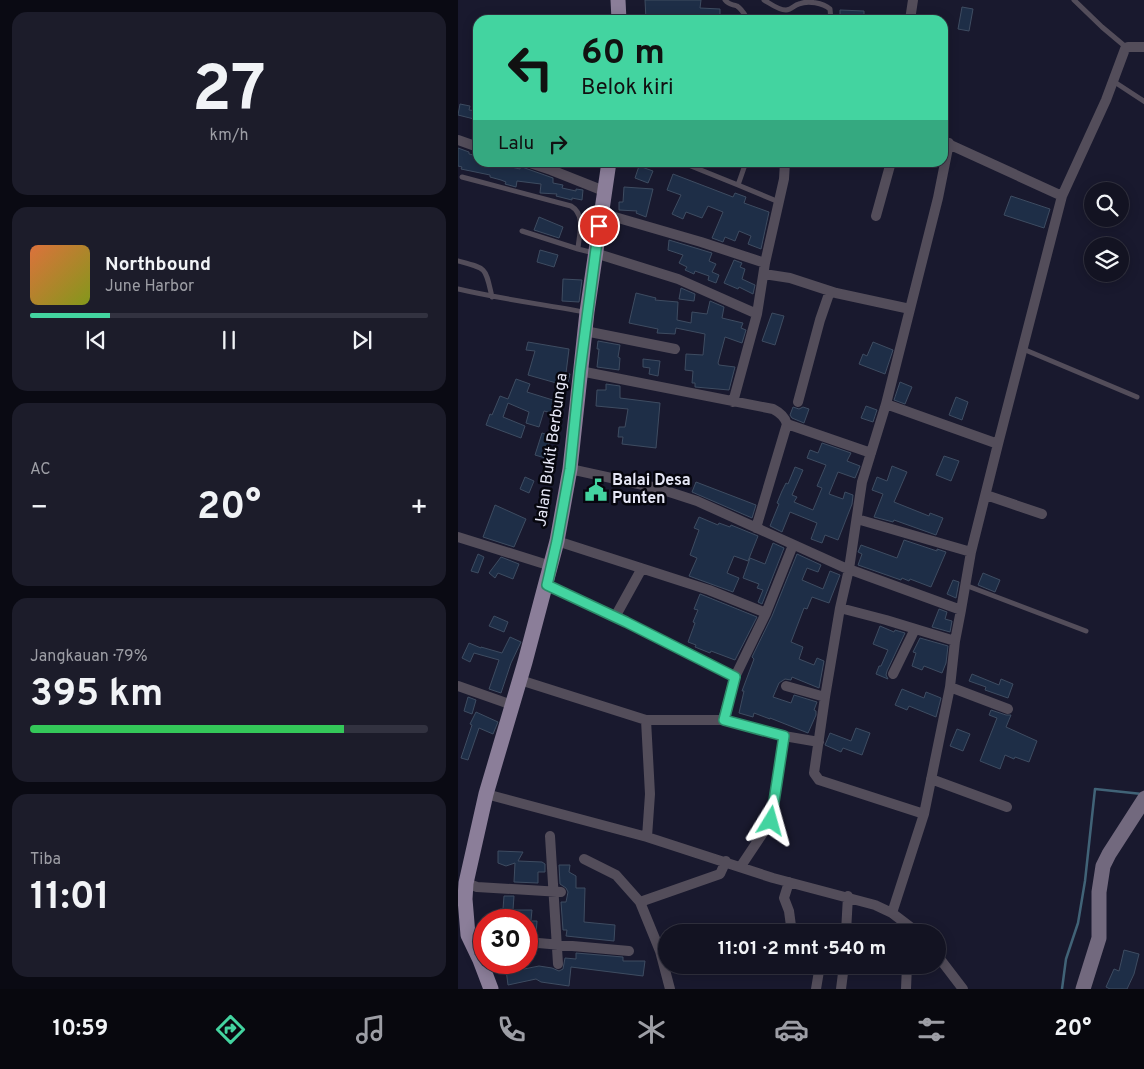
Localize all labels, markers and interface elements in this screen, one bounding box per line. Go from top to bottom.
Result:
text: 60 m [581,32,665,76]
icon: left [498,35,563,100]
text: 27 [192,52,266,134]
text: Belok kiri [581,75,674,102]
text: km/h [210,126,248,146]
icon: right [544,130,572,158]
text: Lalu [498,132,534,156]
map controls [1084,182,1129,282]
button: search [1084,182,1129,227]
pin [578,205,620,247]
icon: arrive [585,212,613,240]
button: layers [1084,237,1129,282]
text: Northbound [105,253,211,277]
text: June Harbor [105,277,194,297]
icon: previous [82,326,110,354]
icon: pause [215,326,243,354]
icon: next [348,326,376,354]
street label: Jalan Bukit Berbunga [531,372,573,528]
text: AC [30,460,51,480]
place label: Balai Desa Punten [612,471,691,509]
public building icon: Balai Desa Punten [583,477,609,503]
text: 20° [197,484,261,533]
text: − [30,491,48,527]
text: + [410,491,428,527]
text: Jangkauan · 79% [30,647,148,667]
text: 395 km [30,671,163,720]
position arrow [744,794,796,846]
text: Tiba [30,850,61,870]
text: 11:01 [30,874,110,923]
speed limit sign: 30 [473,909,538,974]
text: 11:01 · 2 mnt · 540 m [718,937,886,961]
icon: directions [213,1012,248,1047]
icon: music [353,1012,388,1047]
icon: phone [494,1012,529,1047]
icon: climate [634,1012,669,1047]
icon: car [774,1012,809,1047]
icon: filters [914,1012,949,1047]
text: 10:59 [53,1016,108,1043]
text: 20° [1054,1016,1091,1043]

